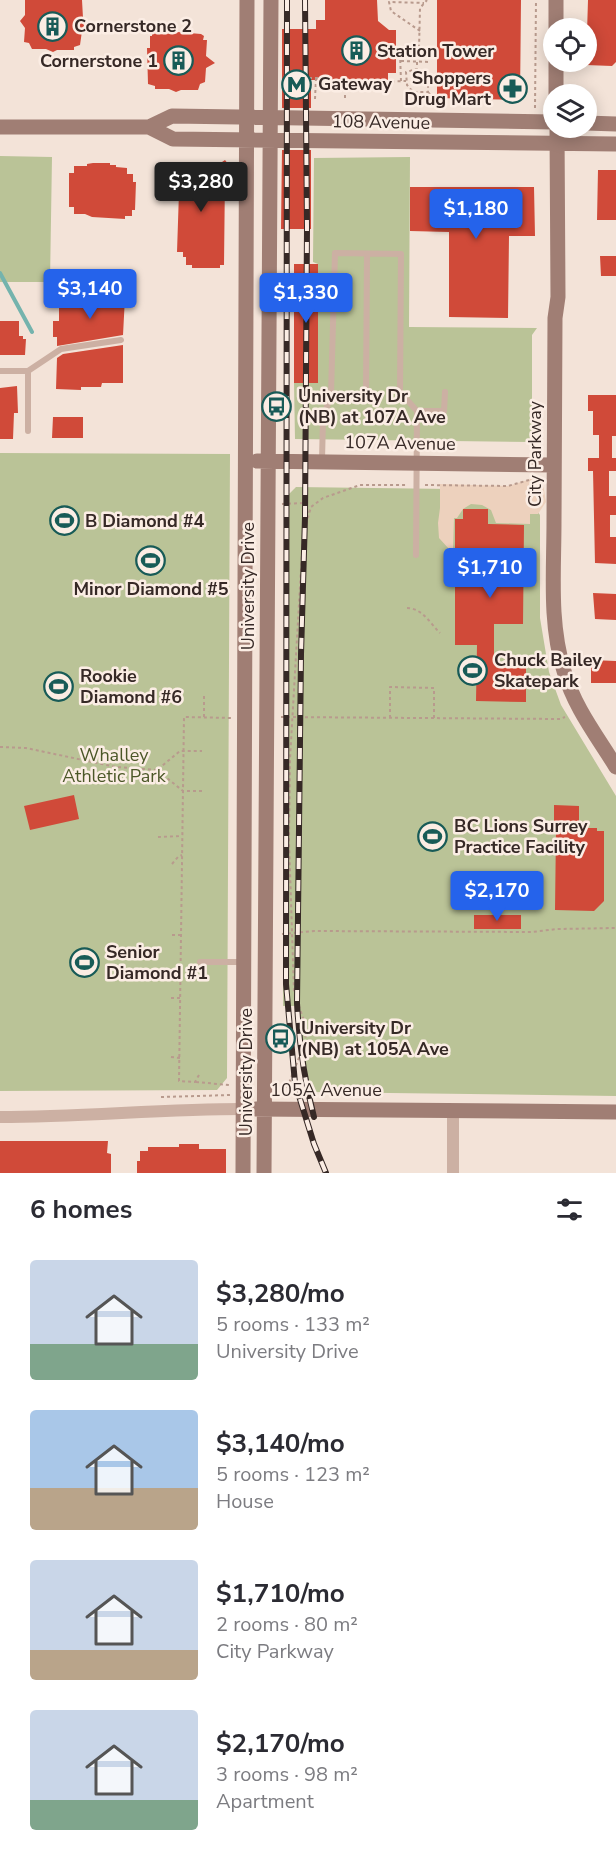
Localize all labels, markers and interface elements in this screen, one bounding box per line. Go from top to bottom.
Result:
building icon: Cornerstone 2 [37,10,69,42]
place label: Cornerstone 2 [74,14,192,38]
map controls [543,18,597,138]
button: locate [543,18,597,72]
building icon: Station Tower [340,35,372,67]
place label: Station Tower [377,39,494,63]
building icon: Cornerstone 1 [163,45,195,77]
place label: Cornerstone 1 [40,49,158,73]
place label: Shoppers Drug Mart [404,66,491,111]
metro station icon: Gateway [281,68,313,100]
place label: Gateway [318,72,392,96]
pharmacy icon: Shoppers Drug Mart [496,72,528,104]
button: layers [543,84,597,138]
street label: 108 Avenue [332,109,430,135]
pin: $3,280 [152,162,250,213]
text: $3,280 [169,168,233,195]
pin: $1,180 [427,189,525,240]
text: $1,180 [444,195,508,222]
pin: $3,140 [41,269,139,320]
pin: $1,330 [257,273,355,324]
text: $3,140 [58,275,122,302]
text: $1,330 [274,279,338,306]
place label: University Dr (NB) at 107A Ave [298,384,446,429]
bus stop icon: University Dr (NB) at 107A Ave [261,390,293,422]
street label: City Parkway [523,400,547,507]
street label: 107A Avenue [344,430,456,456]
sports icon: B Diamond #4 [48,505,80,537]
place label: B Diamond #4 [85,509,205,533]
street label: University Drive [236,522,260,650]
sports icon: Minor Diamond #5 [135,544,167,576]
pin: $1,710 [441,548,539,599]
text: $1,710 [458,554,522,581]
place label: Minor Diamond #5 [73,577,229,601]
place label: Chuck Bailey Skatepark [494,648,602,693]
sports icon: Chuck Bailey Skatepark [457,654,489,686]
place label: Rookie Diamond #6 [80,664,182,709]
sports icon: Rookie Diamond #6 [43,670,75,702]
park label: Whalley Athletic Park [62,743,167,788]
place label: BC Lions Surrey Practice Facility [454,814,588,859]
sports icon: BC Lions Surrey Practice Facility [417,820,449,852]
pin: $2,170 [448,871,546,922]
text: $2,170 [465,877,529,904]
place label: Senior Diamond #1 [106,940,208,985]
sports icon: Senior Diamond #1 [69,946,101,978]
street label: University Drive [234,1008,258,1136]
place label: University Dr (NB) at 105A Ave [301,1016,449,1061]
bus stop icon: University Dr (NB) at 105A Ave [264,1022,296,1054]
street label: 105A Avenue [270,1078,382,1102]
text: 6 homes [30,1192,132,1227]
icon: filters [553,1193,586,1226]
text: $3,280/mo [216,1276,345,1311]
icon: home [78,1284,150,1356]
text: 5 rooms · 133 m² [216,1311,370,1338]
text: University Drive [216,1338,359,1365]
text: $3,140/mo [216,1426,345,1461]
icon: home [78,1434,150,1506]
text: 5 rooms · 123 m² [216,1461,370,1488]
text: House [216,1488,274,1515]
text: $1,710/mo [216,1576,345,1611]
icon: home [78,1584,150,1656]
text: 2 rooms · 80 m² [216,1611,358,1638]
text: City Parkway [216,1638,334,1665]
text: $2,170/mo [216,1726,345,1761]
icon: home [78,1734,150,1806]
text: 3 rooms · 98 m² [216,1761,358,1788]
text: Apartment [216,1788,314,1815]

